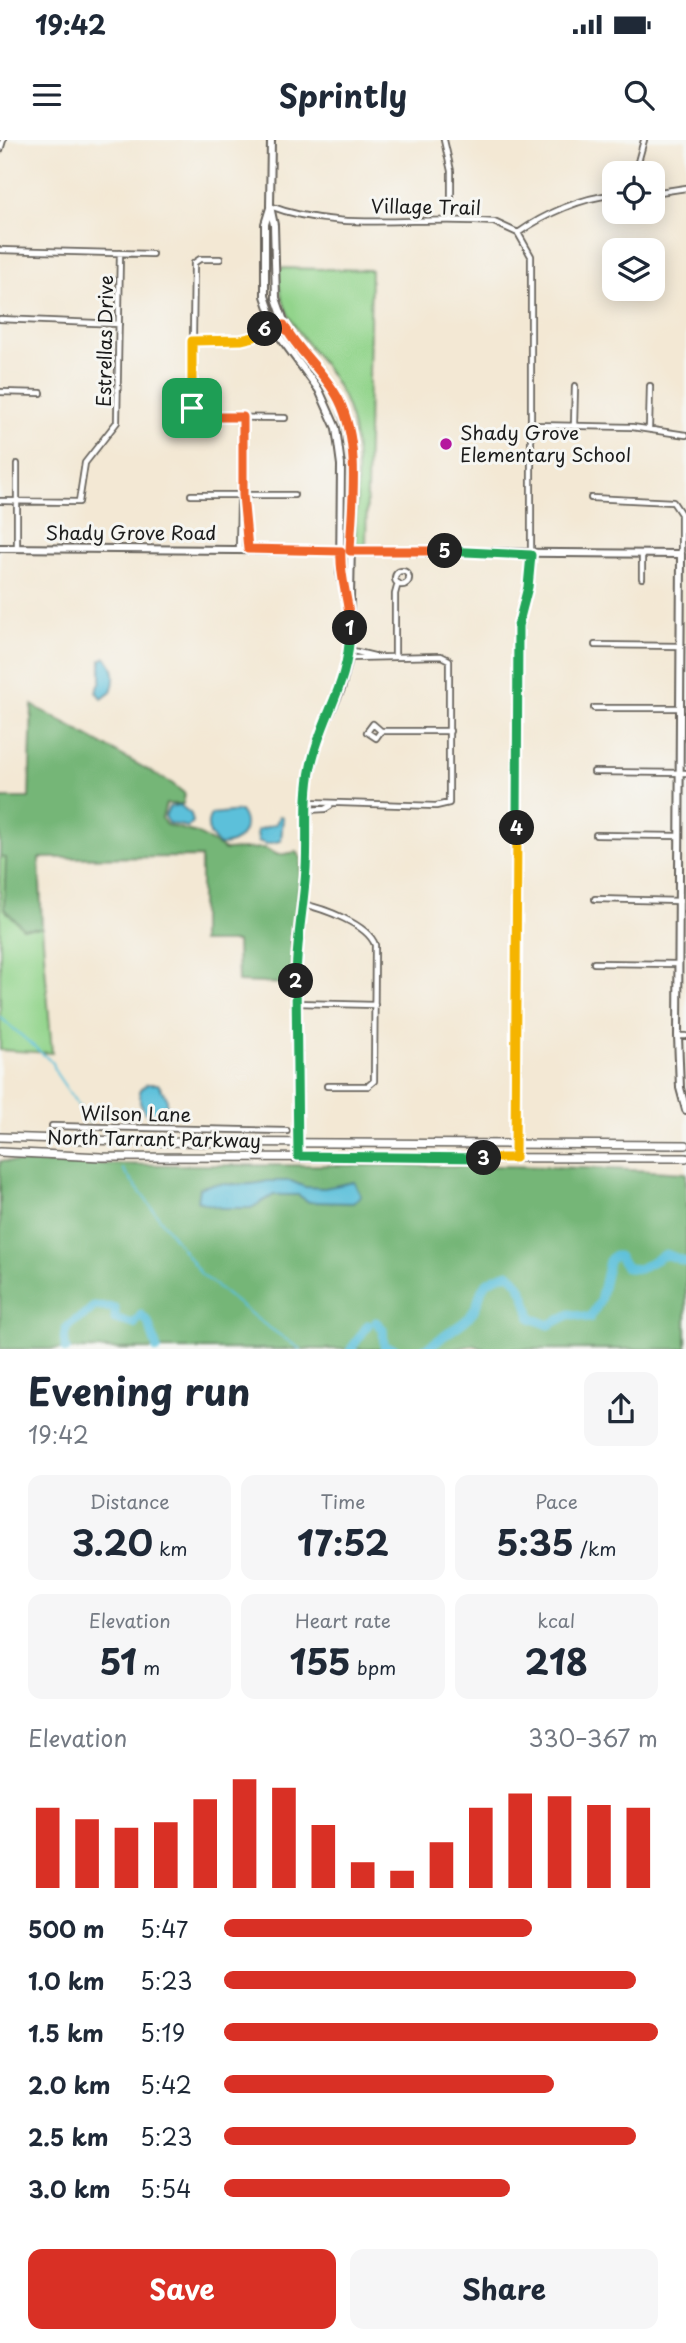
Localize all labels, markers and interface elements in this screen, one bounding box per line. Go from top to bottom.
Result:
text: 19:42 [35,5,106,44]
text: Sprintly [279,71,407,119]
icon: menu [28,76,66,114]
icon: search [620,76,658,114]
map controls [602,161,665,301]
button: locate [602,161,665,224]
street label: Village Trail [371,191,481,221]
button: layers [602,238,665,301]
street label: Estrellas Drive [89,275,119,407]
pin: 6 [247,312,282,346]
text: 6 [258,314,271,342]
pin [162,378,222,438]
icon: arrive [173,389,211,427]
place label: Shady Grove Elementary School [460,418,631,468]
marker: Shady Grove Elementary School [438,436,454,452]
street label: Shady Grove Road [46,518,216,546]
pin: 5 [428,534,462,568]
text: 5 [438,536,451,564]
pin: 1 [332,610,368,645]
text: 1 [345,613,354,641]
pin: 4 [500,810,534,846]
text: 4 [510,813,523,841]
pin: 2 [278,964,314,998]
text: 2 [289,966,302,994]
street label: Wilson Lane [81,1098,192,1128]
street label: North Tarrant Parkway [47,1122,261,1154]
pin: 3 [466,1140,502,1176]
text: 3 [477,1143,490,1171]
text: Evening run [28,1362,250,1419]
button: share [584,1372,658,1446]
text: 19:42 [28,1417,89,1452]
text: Distance [90,1487,170,1515]
text: Time [321,1487,365,1515]
text: Pace [535,1487,578,1515]
text: 3.20 [72,1515,153,1568]
text: 17:52 [297,1515,389,1568]
text: 5:35 [496,1515,574,1568]
text: km [153,1534,188,1562]
text: /km [574,1534,616,1562]
text: Elevation [89,1606,171,1634]
text: Heart rate [295,1606,391,1634]
text: kcal [537,1606,575,1634]
text: 51 [99,1634,137,1687]
text: 155 [290,1634,351,1687]
text: 218 [525,1634,588,1687]
text: m [137,1653,160,1681]
text: bpm [351,1653,396,1681]
text: Elevation [28,1720,127,1755]
text: 330–367 m [528,1720,658,1755]
text: 500 m [28,1911,105,1946]
text: 5:47 [140,1911,188,1946]
text: 1.0 km [28,1963,105,1998]
text: 5:23 [140,1963,193,1998]
text: 1.5 km [28,2015,104,2050]
text: 5:19 [140,2015,185,2050]
text: 2.0 km [28,2067,110,2102]
text: 5:42 [140,2067,192,2102]
text: 2.5 km [28,2119,108,2154]
text: 5:23 [140,2119,193,2154]
text: 3.0 km [28,2171,110,2206]
text: 5:54 [140,2171,191,2206]
button: Save [28,2249,336,2329]
button: Share [350,2249,658,2329]

